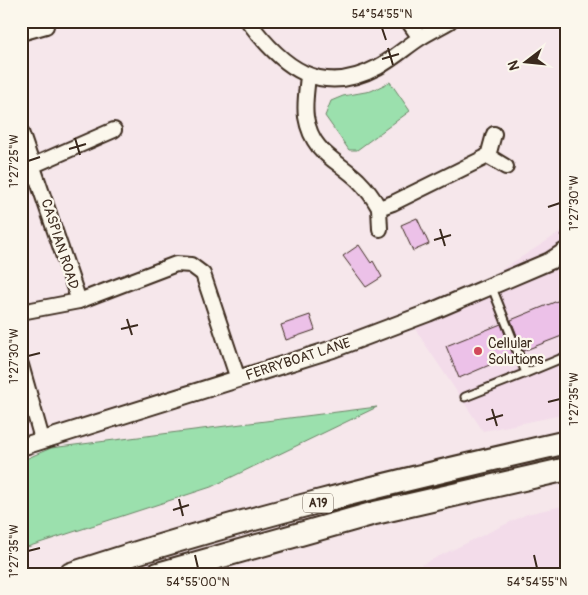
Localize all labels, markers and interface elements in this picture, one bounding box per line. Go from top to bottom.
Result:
text: 54°54'55"N [352,7,412,22]
north arrow [500,38,550,88]
text: N [505,59,523,72]
text: 1°27'25"W [7,134,22,188]
text: 1°27'30"W [567,175,582,231]
street label: CASPIAN ROAD [37,197,83,292]
text: 1°27'30"W [7,328,22,384]
street label: FERRYBOAT LANE [243,334,353,384]
place label: Cellular Solutions [488,335,544,368]
marker: Cellular Solutions [472,345,484,357]
text: 1°27'35"W [567,372,582,426]
road number: A19 [303,493,333,512]
text: 1°27'35"W [7,524,22,578]
text: 54°55'00"N [166,575,230,590]
text: 54°54'55"N [507,575,567,590]

